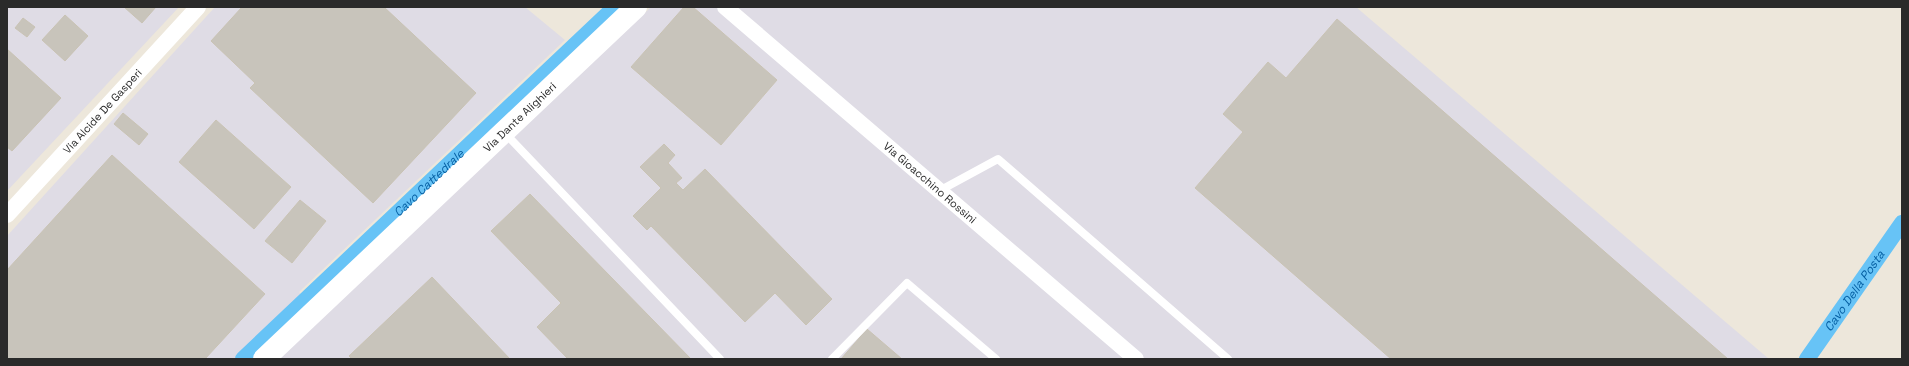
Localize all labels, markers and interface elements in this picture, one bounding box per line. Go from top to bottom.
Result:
street label: Via Alcide De Gasperi [60,66,145,157]
street label: Via Dante Alighieri [480,79,559,155]
street label: Via Gioacchino Rossini [881,139,980,227]
water label: Cavo Cattedrale [390,145,468,220]
water label: Cavo Della Posta [1821,247,1888,335]

